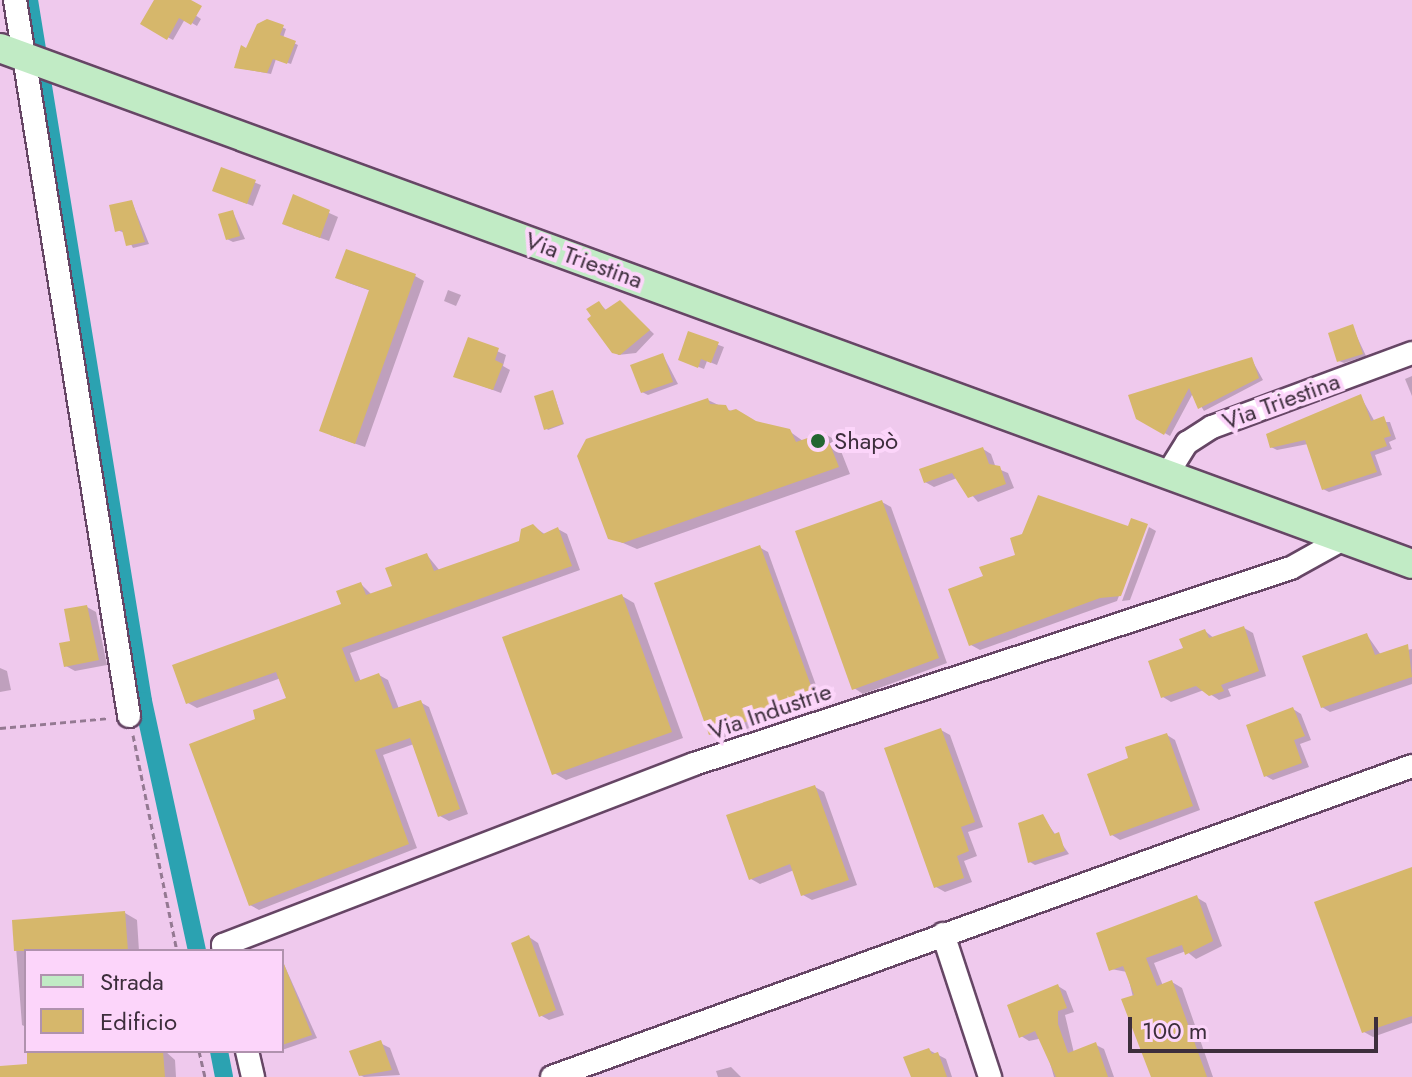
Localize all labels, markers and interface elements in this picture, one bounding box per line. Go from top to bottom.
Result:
street label: Via Triestina [521,225,647,295]
street label: Via Triestina [1218,366,1344,436]
place label: Shapò [834,427,898,455]
marker: Shapò [809,432,827,450]
street label: Via Industrie [705,677,835,745]
legend [24,949,284,1053]
text: Strada [100,964,164,999]
scale bar [1132,1001,1382,1051]
text: Edificio [100,1004,177,1039]
text: 100 m [1142,1013,1208,1048]

